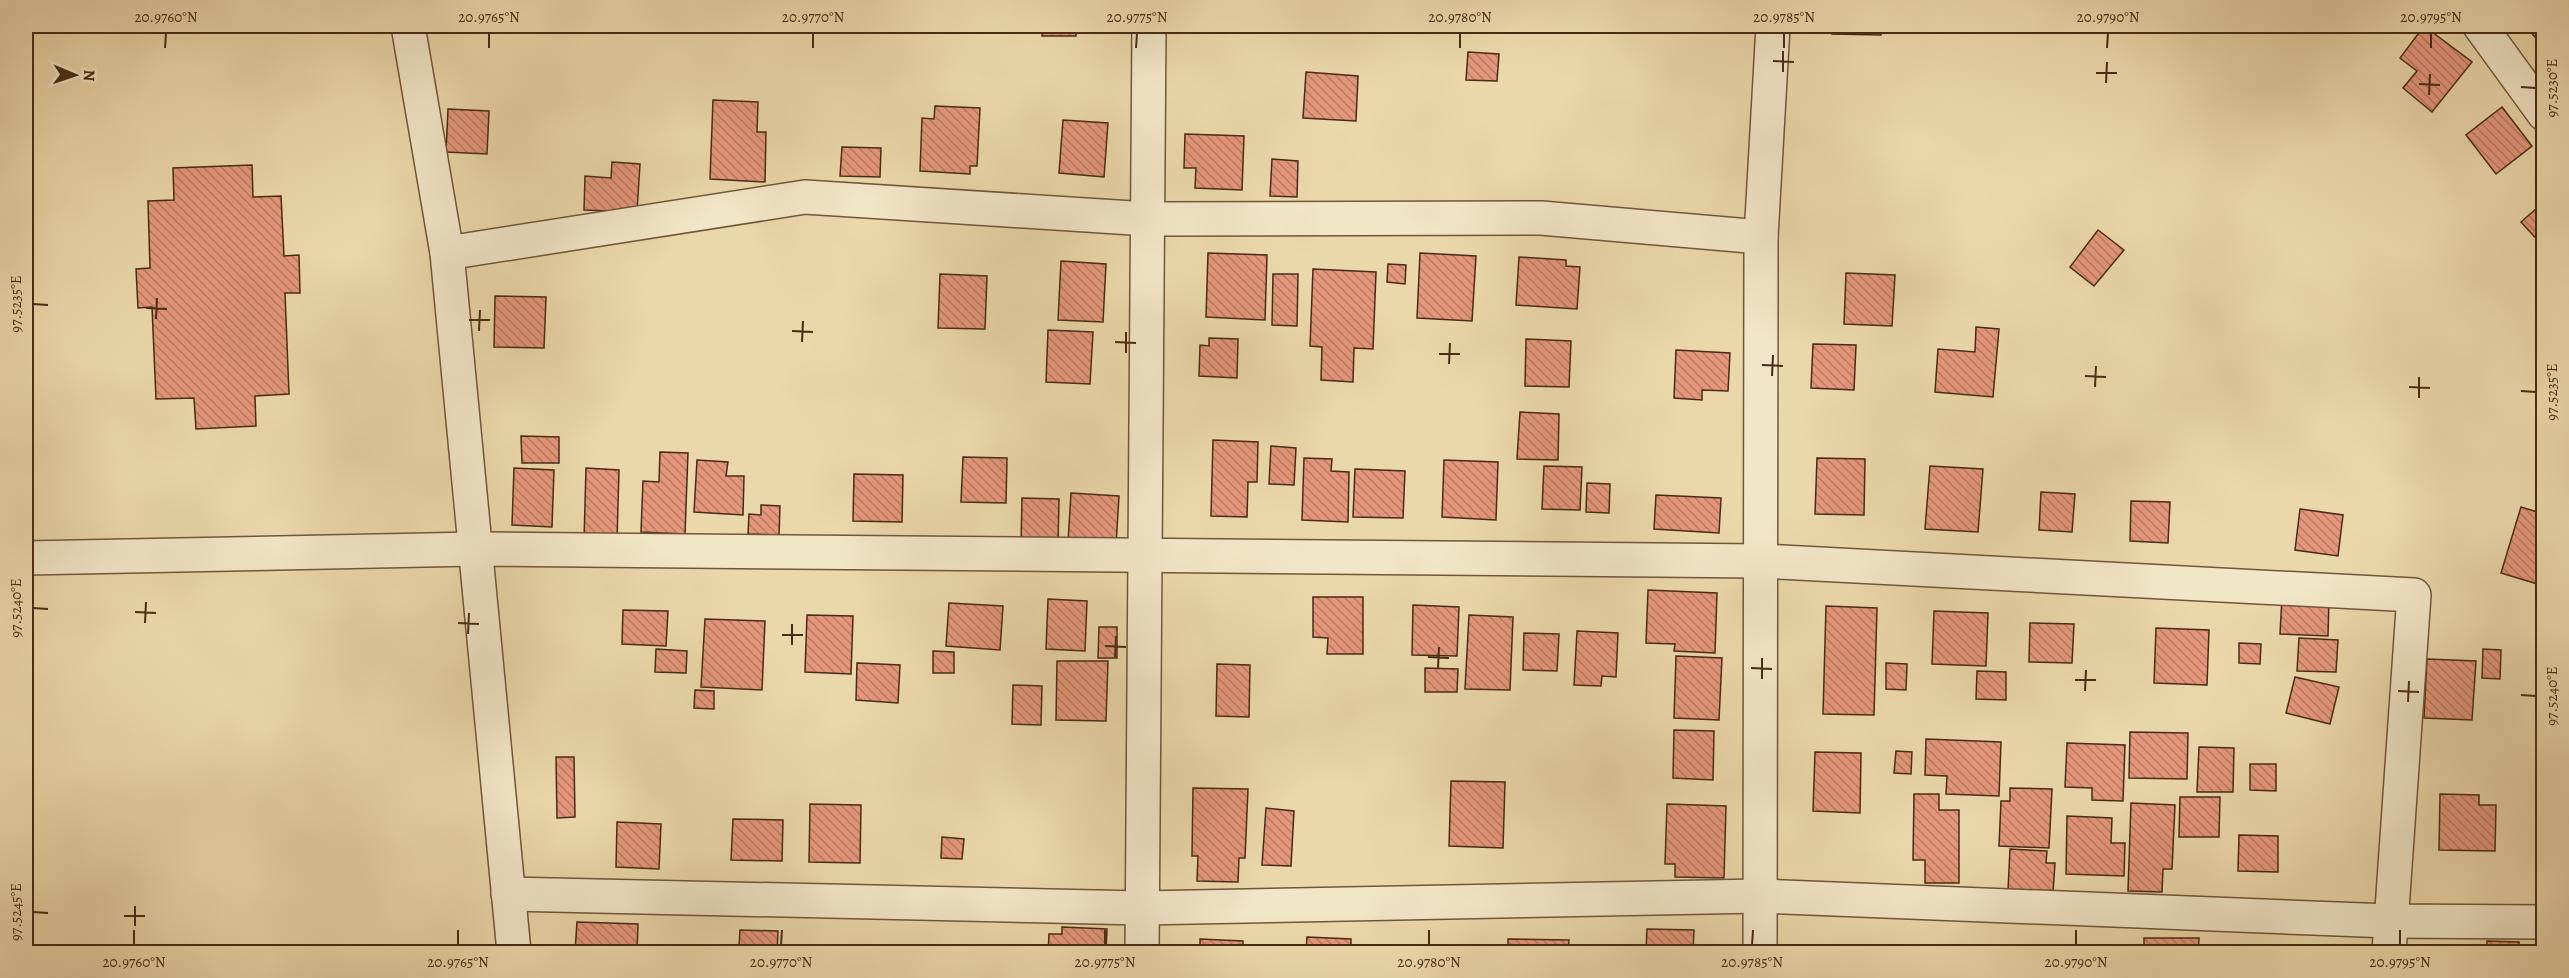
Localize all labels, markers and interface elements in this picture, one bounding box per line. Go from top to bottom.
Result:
text: 20.9760°N [134,7,198,27]
text: 20.9765°N [458,7,520,27]
text: 20.9770°N [782,7,844,27]
text: 20.9775°N [1107,7,1168,27]
text: 20.9780°N [1428,7,1492,27]
text: 20.9785°N [1753,7,1815,27]
text: 20.9790°N [2077,7,2140,27]
text: 20.9795°N [2400,7,2462,27]
north arrow [45,45,105,105]
text: 97.5230°E [2542,59,2562,117]
text: N [78,69,100,82]
text: 97.5235°E [6,275,26,333]
text: 97.5235°E [2542,363,2562,421]
text: 97.5240°E [6,578,26,638]
text: 97.5240°E [2542,666,2562,726]
text: 97.5245°E [6,883,26,941]
text: 20.9760°N [102,952,166,972]
text: 20.9765°N [427,952,489,972]
text: 20.9770°N [750,952,812,972]
text: 20.9775°N [1075,952,1136,972]
text: 20.9780°N [1397,952,1461,972]
text: 20.9785°N [1721,952,1783,972]
text: 20.9790°N [2045,952,2108,972]
text: 20.9795°N [2369,952,2431,972]

